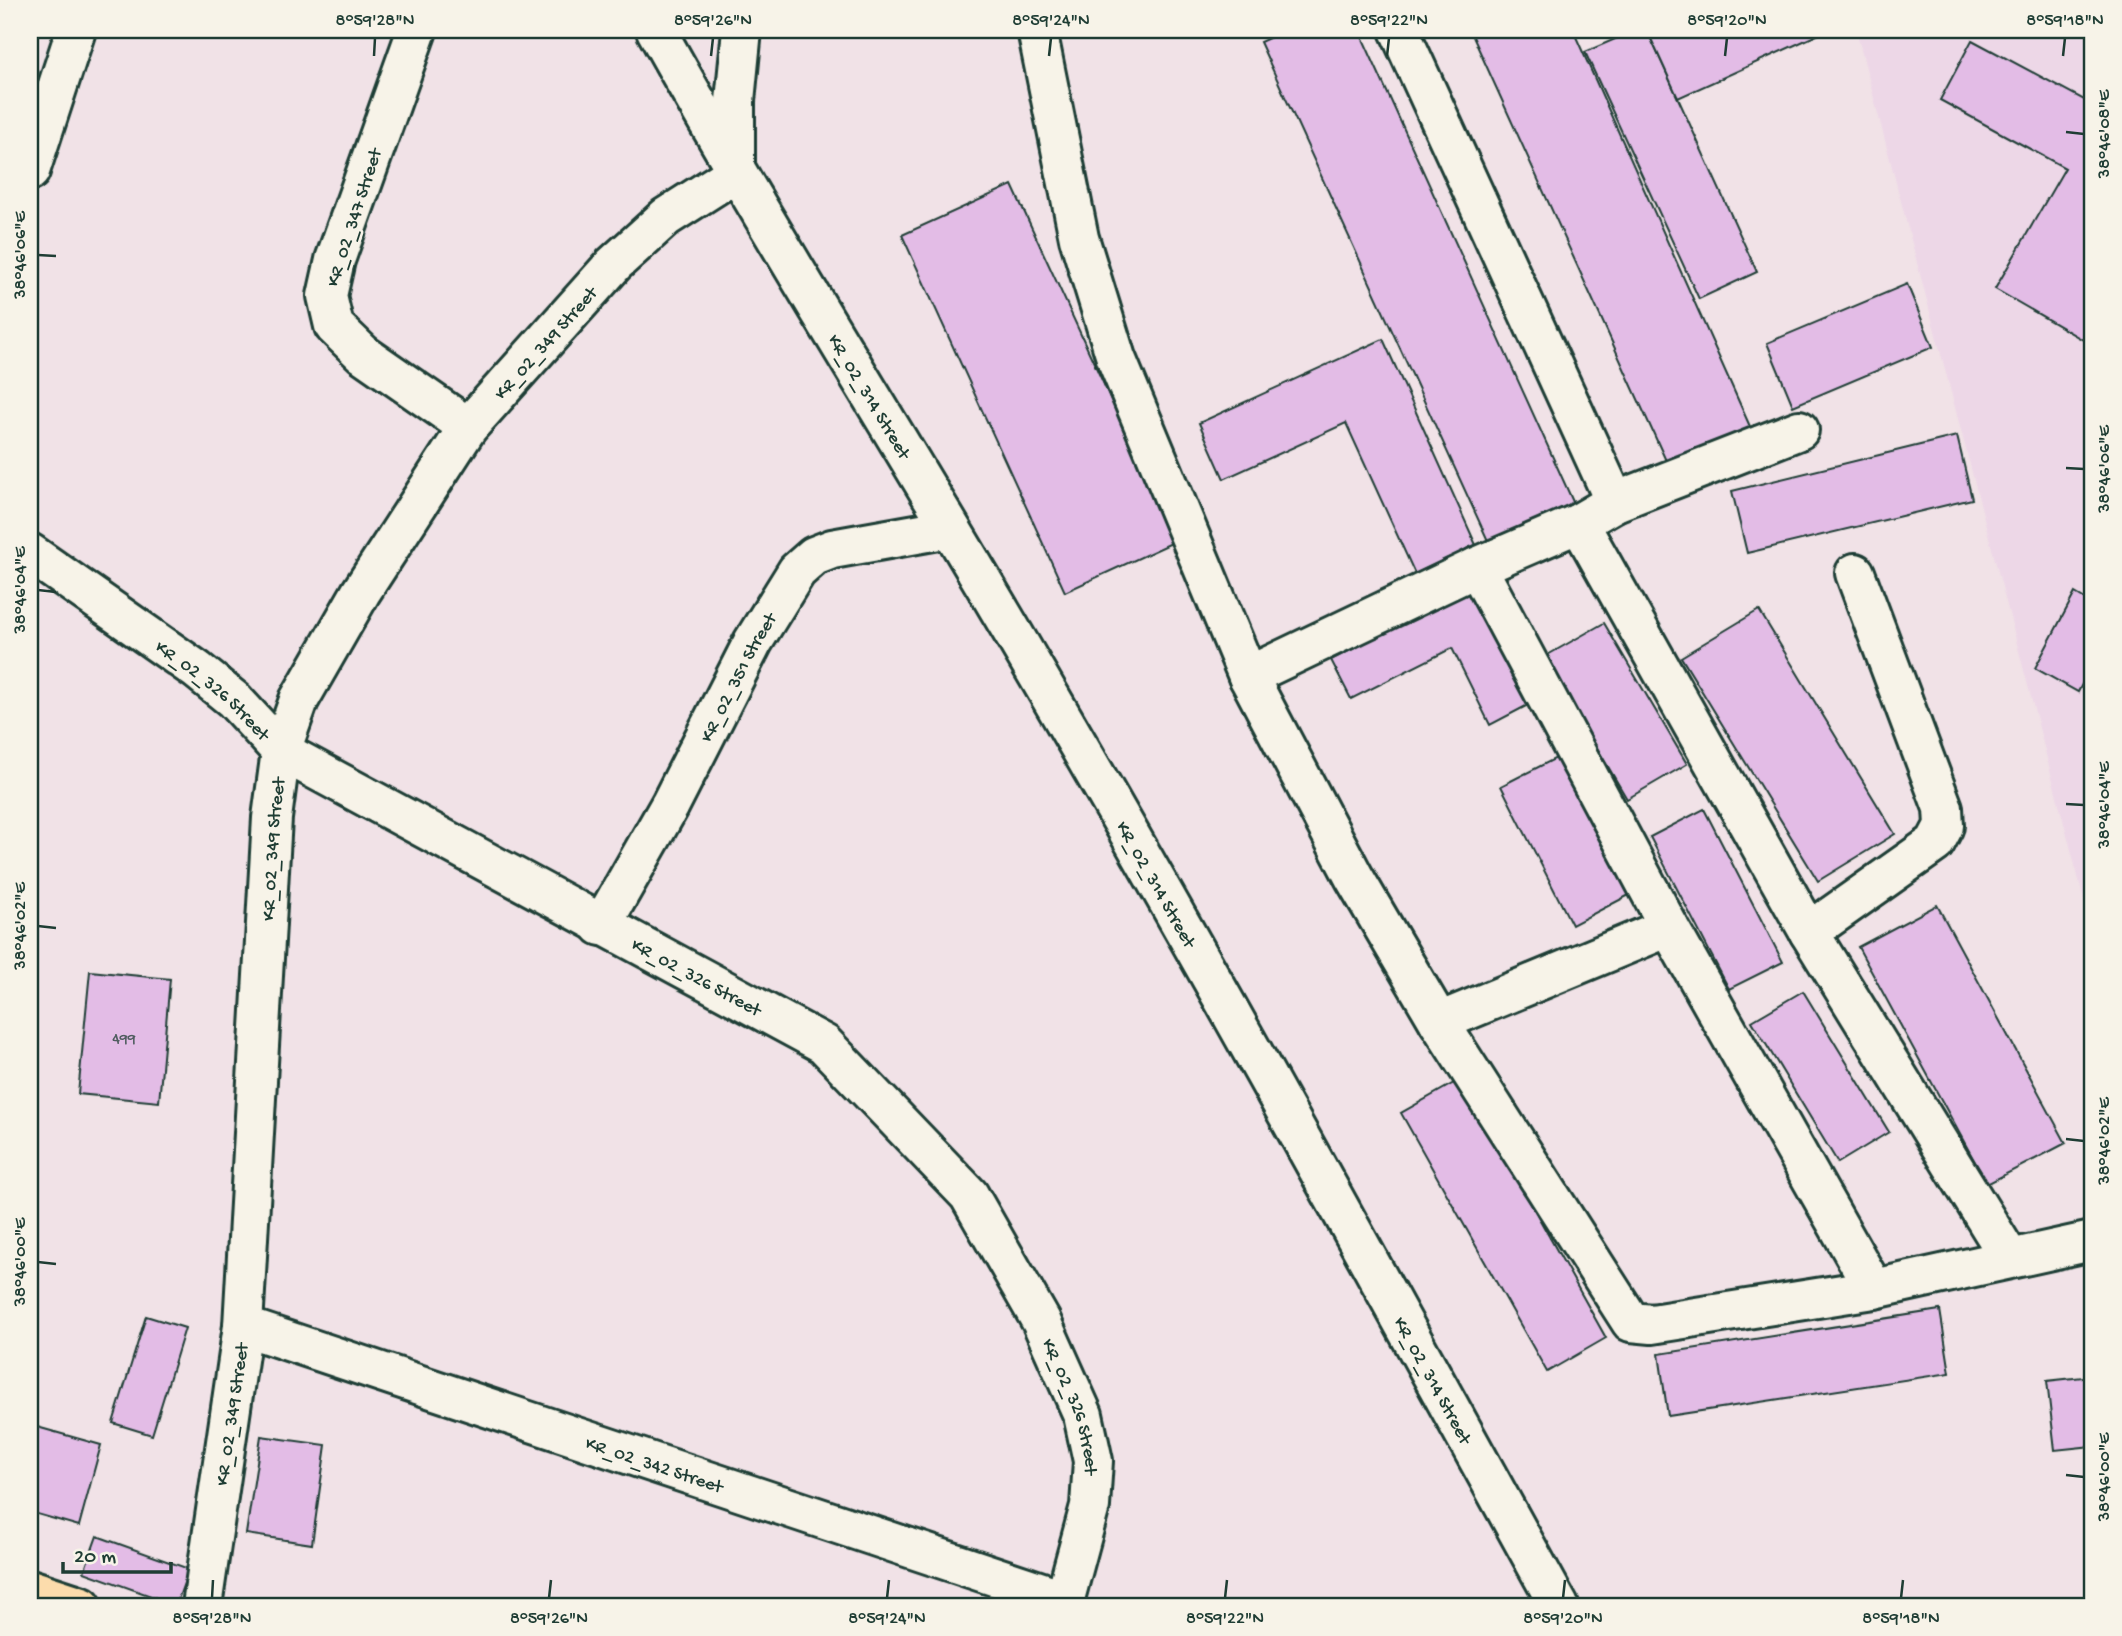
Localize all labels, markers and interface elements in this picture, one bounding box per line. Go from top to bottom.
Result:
text: 8°59'28"N [336,11,414,32]
text: 8°59'26"N [674,11,752,32]
text: 8°59'24"N [1012,11,1090,32]
text: 8°59'22"N [1350,11,1428,32]
text: 8°59'20"N [1687,11,1767,32]
text: 8°59'18"N [2026,11,2104,32]
text: 38°46'08"E [2095,89,2116,179]
street label: KR_02_347 Street [322,144,389,290]
text: 38°46'06"E [11,210,32,300]
street label: KR_02_349 Street [490,281,605,405]
street label: KR_02_314 Street [821,331,916,466]
text: 38°46'06"E [2095,424,2116,514]
text: 38°46'04"E [11,546,32,634]
street label: KR_02_351 Street [696,608,784,747]
street label: KR_02_326 Street [150,636,275,748]
text: 38°46'04"E [2095,761,2116,849]
street label: KR_02_349 Street [258,774,293,921]
street label: KR_02_314 Street [1109,818,1201,954]
text: 38°46'02"E [11,882,32,971]
street label: KR_02_326 Street [627,934,767,1024]
house number: 499 [112,1031,136,1050]
text: 38°46'02"E [2095,1097,2116,1186]
text: 38°46'00"E [11,1217,32,1307]
street label: KR_02_314 Street [1387,1313,1477,1451]
street label: KR_02_326 Street [1035,1336,1101,1477]
street label: KR_02_349 Street [212,1340,256,1487]
text: 38°46'00"E [2095,1432,2116,1522]
street label: KR_02_342 Street [582,1433,728,1501]
scale bar [63,1531,172,1575]
text: 20 m [74,1546,116,1571]
text: 8°59'28"N [173,1609,251,1630]
text: 8°59'26"N [510,1609,588,1630]
text: 8°59'24"N [848,1609,926,1630]
text: 8°59'22"N [1186,1609,1264,1630]
text: 8°59'20"N [1523,1609,1603,1630]
text: 8°59'18"N [1862,1609,1940,1630]

